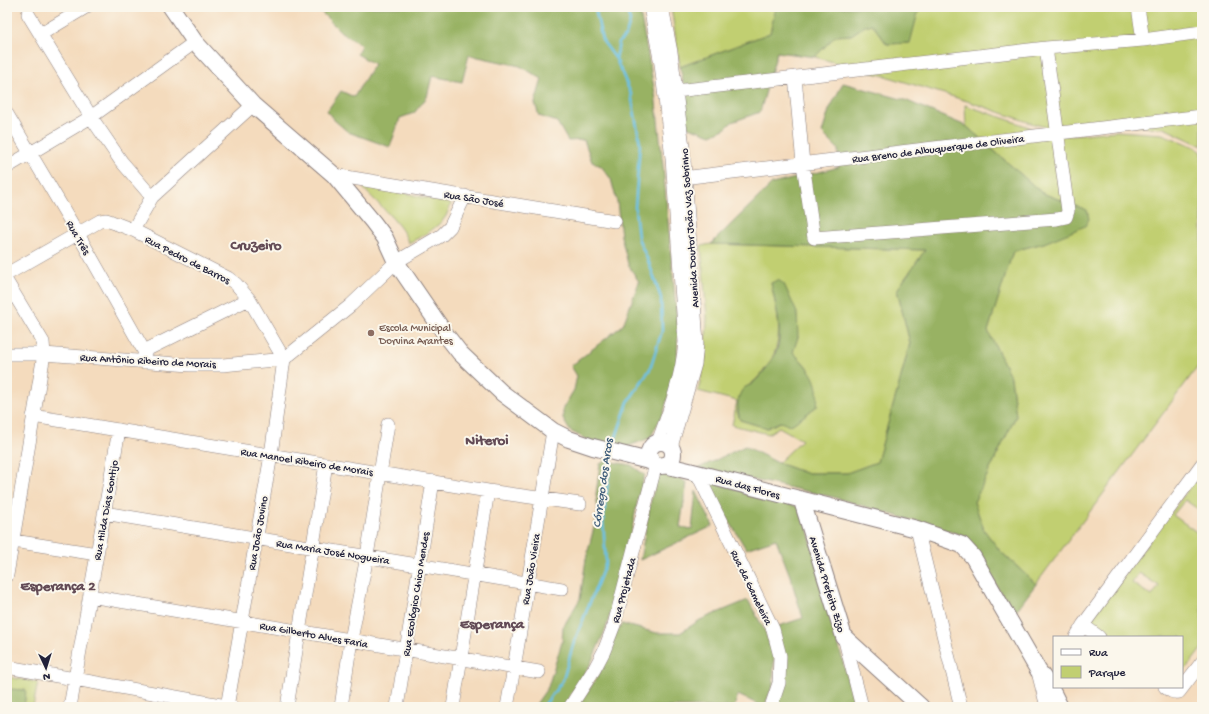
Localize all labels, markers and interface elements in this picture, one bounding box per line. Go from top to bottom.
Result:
street label: Rua Breno de Albuquerque de Oliveira [851,133,1026,167]
street label: Avenida Doutor João Vaz Sobrinho [679,147,703,308]
street label: Rua São José [443,189,505,211]
street label: Rua Três [63,219,92,258]
street label: Rua Pedro de Barros [142,234,233,288]
district label: Cruzeiro [229,237,282,255]
place label: Escola Municipal Dorvina Arantes [378,323,454,348]
marker: Escola Municipal Dorvina Arantes [366,328,376,338]
street label: Rua Antônio Ribeiro de Morais [80,352,217,372]
district label: Niteroi [465,432,509,450]
water label: Córrego dos Arcos [591,436,617,529]
street label: Rua Manoel Ribeiro de Morais [240,447,375,480]
street label: Rua Hilda Dias Gontijo [92,459,122,562]
street label: Rua das Flores [714,474,782,503]
street label: Rua João Jovino [247,495,271,571]
street label: Rua Ecológico Chico Mendes [401,530,433,657]
street label: Rua João Vieira [520,532,544,606]
street label: Avenida Prefeito Zizo [806,535,847,634]
street label: Rua Maria José Nogueira [275,538,391,568]
street label: Rua da Gameleira [727,548,774,628]
street label: Rua Projetada [610,556,640,625]
district label: Esperança 2 [20,578,96,596]
district label: Esperança [460,616,525,634]
street label: Rua Gilberto Alves Faria [259,621,370,652]
legend [1053,636,1183,688]
text: Rua [1089,647,1108,661]
north arrow [26,648,66,688]
text: Parque [1088,667,1126,681]
text: N [43,670,51,682]

